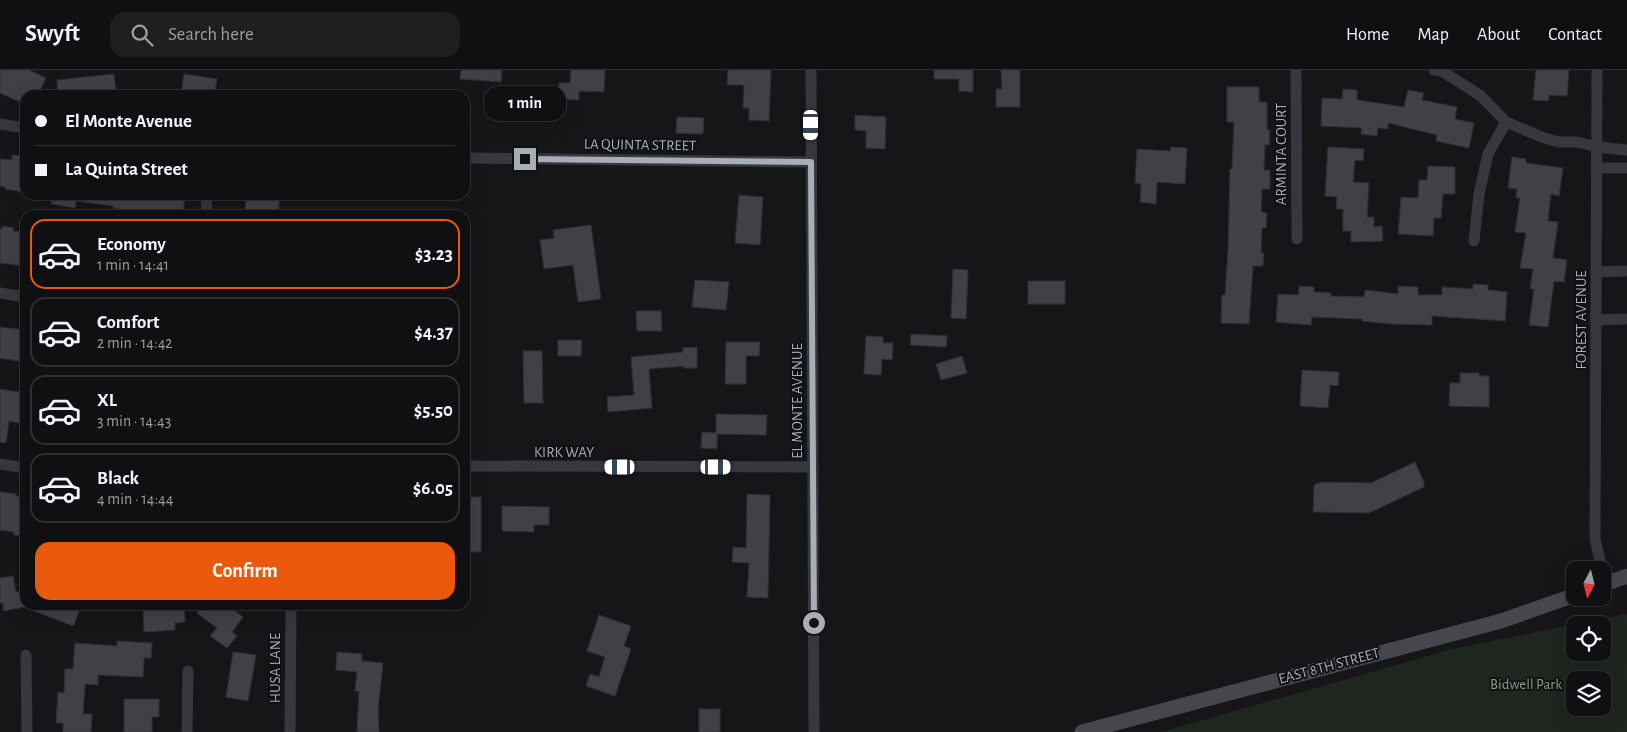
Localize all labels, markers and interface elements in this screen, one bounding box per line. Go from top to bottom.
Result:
search box [110,12,460,57]
icon: search [128,21,156,49]
text: Swyft [25,22,80,46]
text: Search here [168,25,254,44]
text: Home [1346,26,1389,44]
text: Map [1417,26,1449,44]
text: About [1477,26,1520,44]
text: Contact [1548,26,1602,44]
callout: 1 min [484,87,566,122]
text: 1 min [508,95,542,111]
street label: ARMINTA COURT [1274,102,1289,205]
car [803,110,818,140]
text: El Monte Avenue [65,112,192,131]
street label: LA QUINTA STREET [584,137,697,153]
route end [514,148,536,170]
text: La Quinta Street [65,160,188,179]
icon: car [37,232,82,277]
text: Economy [97,235,166,254]
text: $3.23 [415,245,453,264]
text: 1 min · 14:41 [97,257,169,273]
street label: FOREST AVENUE [1574,270,1589,370]
icon: car [37,310,82,355]
text: Comfort [97,313,159,332]
text: $4.37 [414,323,453,342]
text: 2 min · 14:42 [97,335,173,351]
street label: EL MONTE AVENUE [790,343,805,459]
icon: car [37,388,82,433]
text: XL [97,391,117,410]
text: $5.50 [414,401,453,420]
text: 3 min · 14:43 [97,413,171,429]
street label: KIRK WAY [534,445,594,460]
car [605,460,635,475]
car [701,460,731,475]
icon: car [37,466,82,511]
text: Black [97,469,139,488]
text: $6.05 [413,479,453,498]
text: 4 min · 14:44 [97,491,173,507]
button: Confirm [35,542,455,600]
north arrow [1566,561,1611,606]
map controls [1566,561,1611,716]
route start [803,612,825,634]
button: locate [1566,616,1611,661]
street label: HUSA LANE [268,633,283,703]
street label: EAST 8TH STREET [1277,645,1382,687]
button: layers [1566,671,1611,716]
park label: Bidwell Park [1490,677,1562,692]

